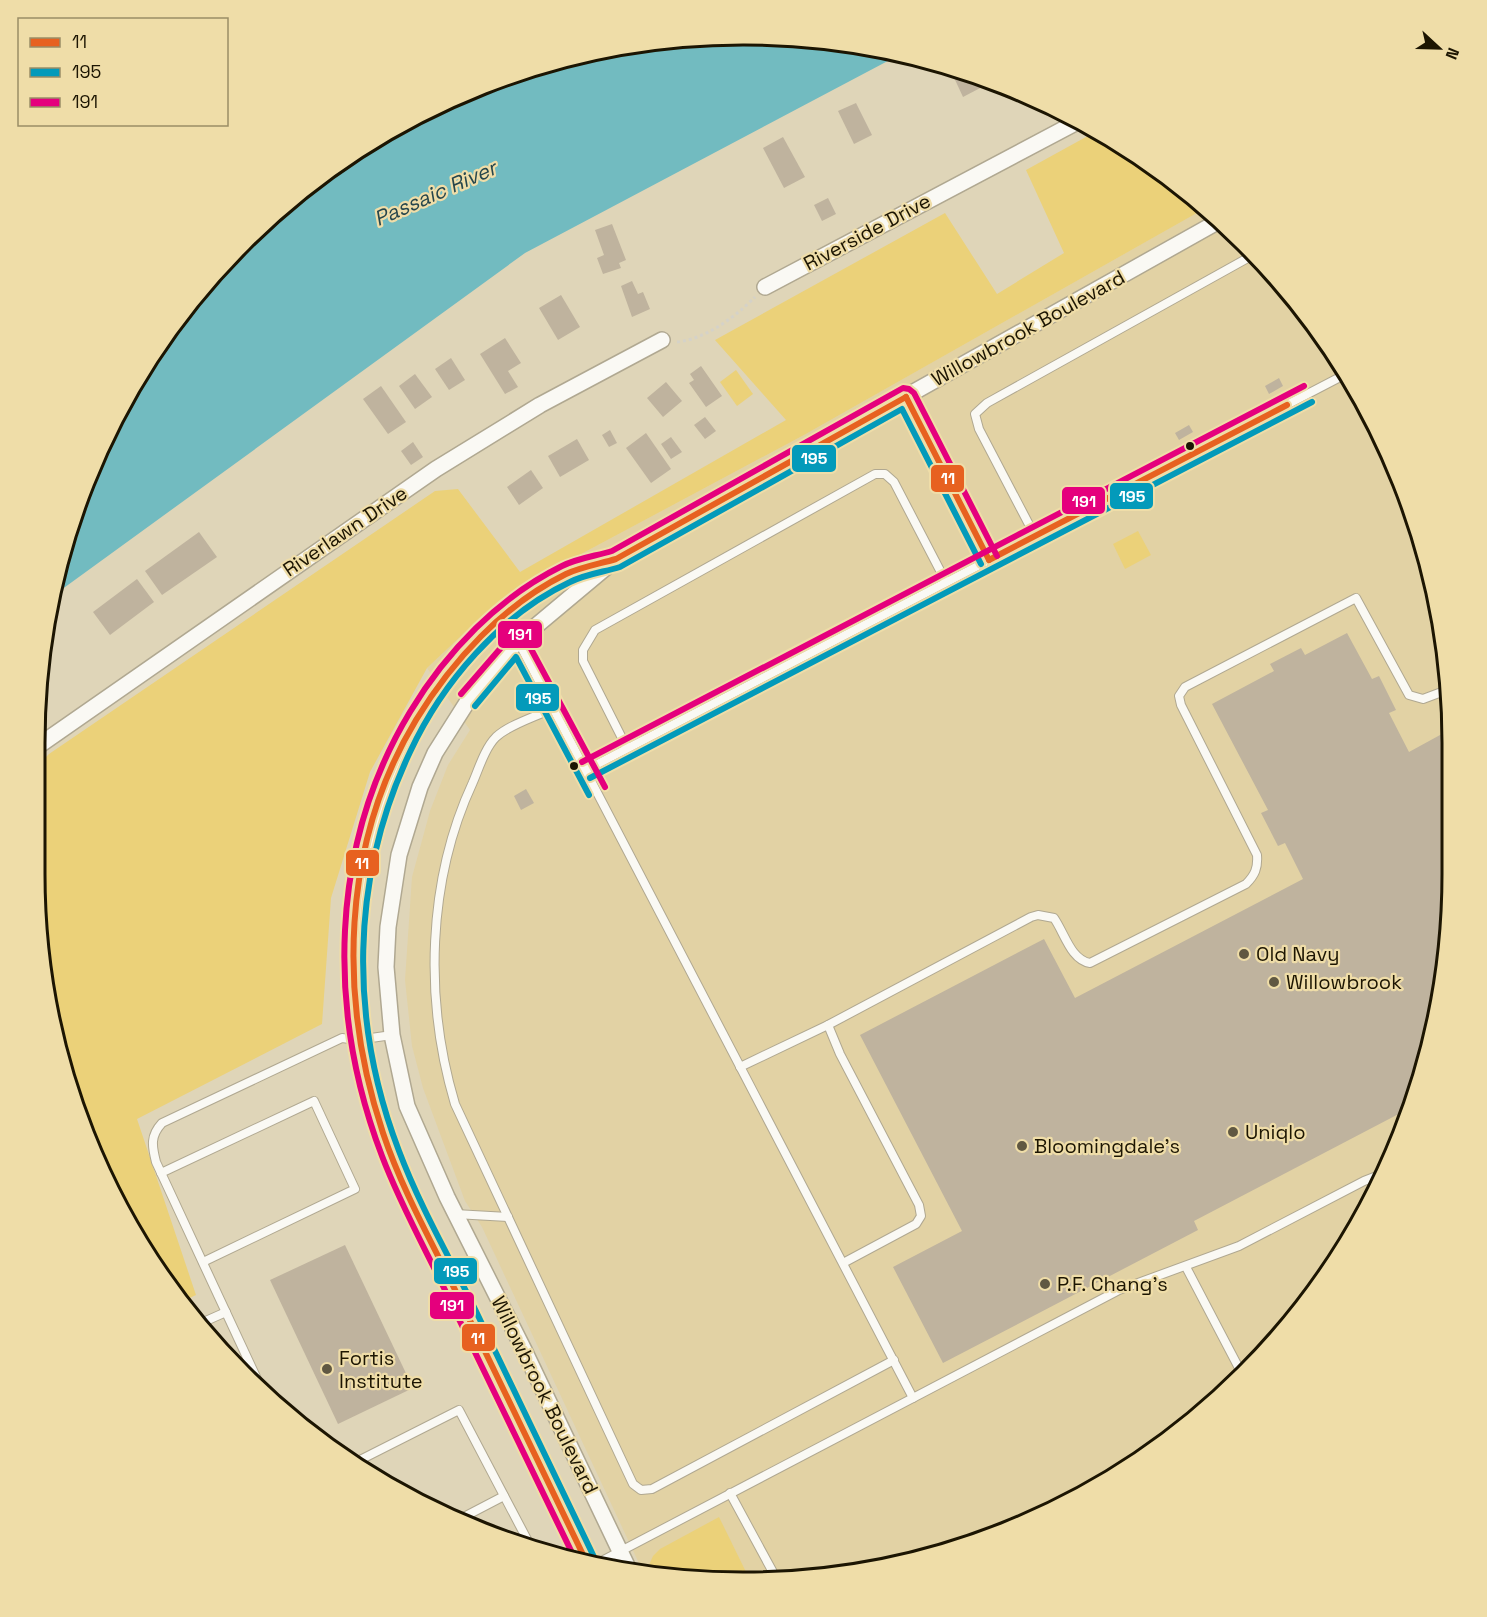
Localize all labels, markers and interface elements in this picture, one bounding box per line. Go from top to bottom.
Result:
legend [18,18,228,126]
north arrow [1409,18,1469,78]
text: 11 [72,30,87,53]
text: N [1441,45,1464,62]
text: 195 [72,60,101,83]
text: 191 [72,90,98,113]
water label: Passaic River [370,153,502,232]
street label: Riverside Drive [799,188,935,276]
street label: Willowbrook Boulevard [927,264,1129,392]
unlabelled marker [1184,440,1196,452]
line badge: 195 [791,444,837,473]
text: 195 [801,448,828,469]
line badge: 11 [930,464,965,493]
text: 11 [941,468,955,489]
street label: Riverlawn Drive [278,480,412,582]
line badge: 195 [1109,482,1154,510]
line badge: 191 [1061,486,1106,515]
text: 195 [1119,486,1146,507]
text: 191 [1072,491,1096,512]
line badge: 191 [497,620,543,649]
text: 191 [508,624,532,645]
line badge: 195 [515,683,560,712]
text: 195 [525,688,552,709]
unlabelled marker [568,760,580,772]
line badge: 11 [345,849,380,877]
text: 11 [355,853,369,874]
place label: Old Navy [1256,941,1340,967]
marker: Old Navy [1237,947,1251,961]
place label: Willowbrook [1286,969,1402,995]
marker: Willowbrook [1267,975,1281,989]
place label: Uniqlo [1245,1119,1306,1145]
marker: Uniqlo [1226,1125,1240,1139]
place label: Bloomingdale's [1034,1133,1180,1159]
marker: Bloomingdale's [1015,1139,1029,1153]
line badge: 195 [433,1257,478,1285]
text: 195 [443,1261,470,1282]
place label: P.F. Chang's [1057,1271,1168,1297]
marker: P.F. Chang's [1038,1277,1052,1291]
line badge: 191 [429,1291,475,1320]
street label: Willowbrook Boulevard [486,1292,604,1498]
text: 191 [440,1295,464,1316]
line badge: 11 [461,1323,496,1352]
text: 11 [471,1328,485,1349]
place label: Fortis Institute [339,1345,423,1394]
marker: Fortis Institute [320,1362,334,1376]

